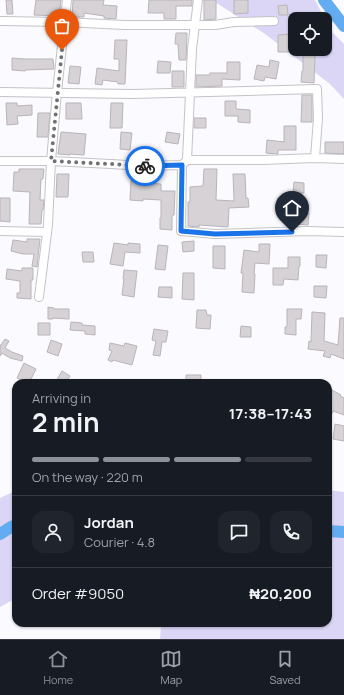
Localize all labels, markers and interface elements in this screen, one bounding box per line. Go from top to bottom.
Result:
pin [45,9,79,50]
map controls [288,12,332,56]
button: locate [288,12,332,56]
icon: bag [51,15,73,37]
courier [125,146,165,186]
icon: bike [134,155,156,177]
pin [275,191,309,232]
icon: home [281,197,303,219]
text: Arriving in [32,389,91,407]
text: 17:38–17:43 [229,403,312,424]
text: 2 min [32,404,100,440]
text: On the way · 220 m [32,468,143,486]
button: person [32,511,74,553]
button: chat [218,511,260,553]
button: phone [270,511,312,553]
text: Jordan [84,512,134,533]
text: Courier · 4.8 [84,533,155,551]
text: Order #9050 [32,583,124,604]
text: ₦20,200 [249,583,312,604]
tab: Home [44,648,73,687]
tab: Map [160,648,182,687]
tab: Saved [269,648,300,687]

